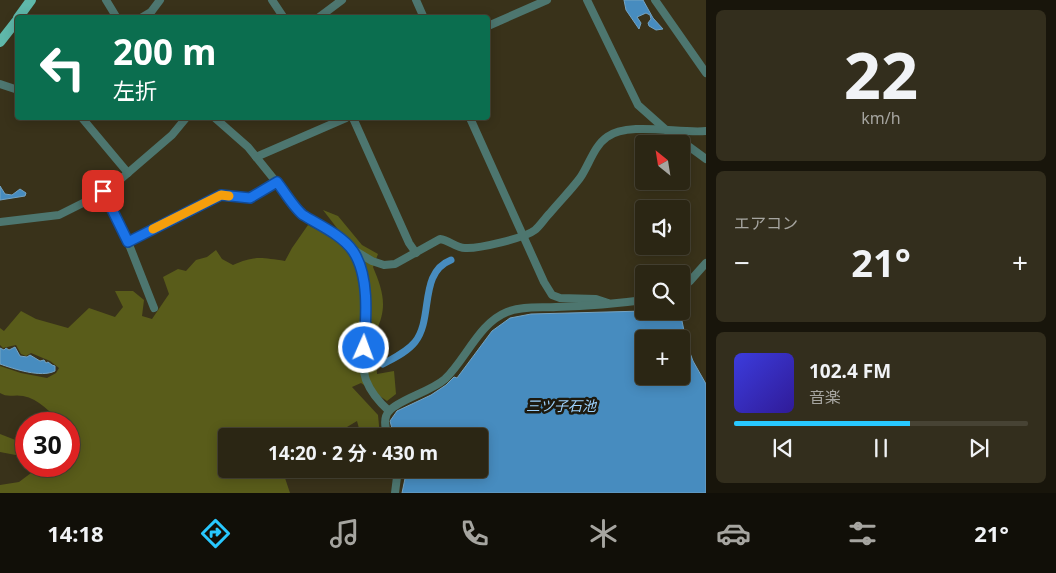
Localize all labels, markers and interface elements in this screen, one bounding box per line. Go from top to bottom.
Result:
text: 200 m [113,28,216,75]
text: 22 [844,30,918,118]
icon: left [30,35,95,100]
text: 左折 [113,75,157,105]
text: km/h [861,107,901,129]
north arrow [635,135,690,190]
map controls [635,135,690,385]
pin [82,170,124,212]
icon: arrive [89,177,117,205]
button: sound [635,200,690,255]
text: エアコン [734,212,798,234]
text: 21° [851,236,911,288]
text: − [734,243,750,281]
text: + [1012,243,1028,281]
button: search [635,265,690,320]
position arrow [337,321,389,373]
button: + [635,330,690,385]
text: 102.4 FM [809,358,891,384]
text: 音楽 [809,386,841,408]
water label: 三ツ子石池 [526,396,598,415]
speed limit sign: 30 [15,412,80,477]
icon: previous [769,434,797,462]
icon: pause [867,434,895,462]
icon: next [965,434,993,462]
text: 14:20 · 2 分 · 430 m [268,440,438,466]
icon: directions [198,516,233,551]
icon: music [327,516,362,551]
icon: phone [457,516,492,551]
icon: climate [586,516,621,551]
icon: car [716,516,751,551]
icon: filters [845,516,880,551]
text: 14:18 [47,518,104,548]
text: 21° [974,518,1009,548]

